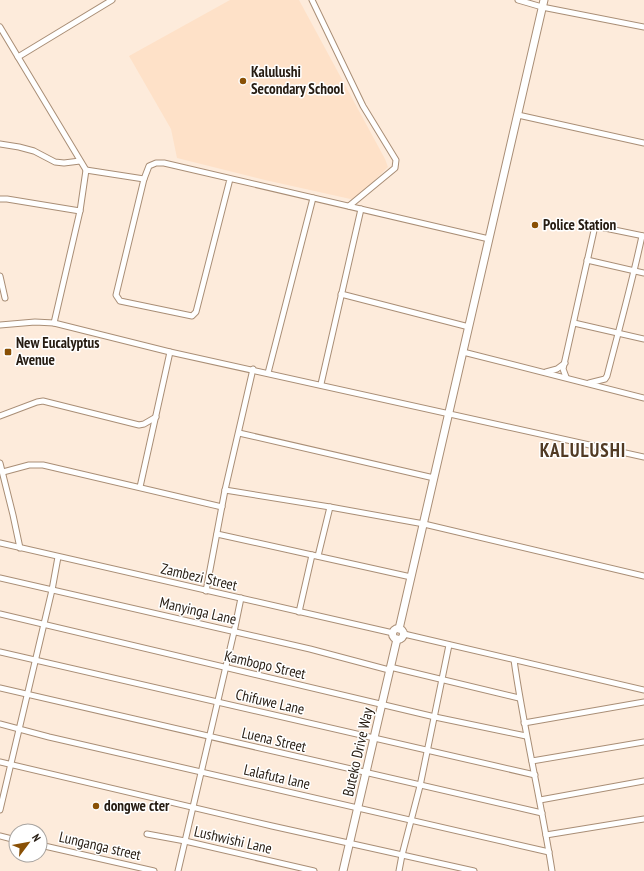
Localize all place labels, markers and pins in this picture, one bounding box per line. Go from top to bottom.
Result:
place label: Kalulushi Secondary School [251,62,344,98]
marker: Kalulushi Secondary School [238,76,248,86]
place label: Police Station [543,215,617,234]
marker: Police Station [530,220,540,230]
place label: New Eucalyptus Avenue [15,333,99,369]
marker: New Eucalyptus Avenue [3,347,13,357]
place label: dongwe cter [104,796,170,815]
marker: dongwe cter [91,801,101,811]

